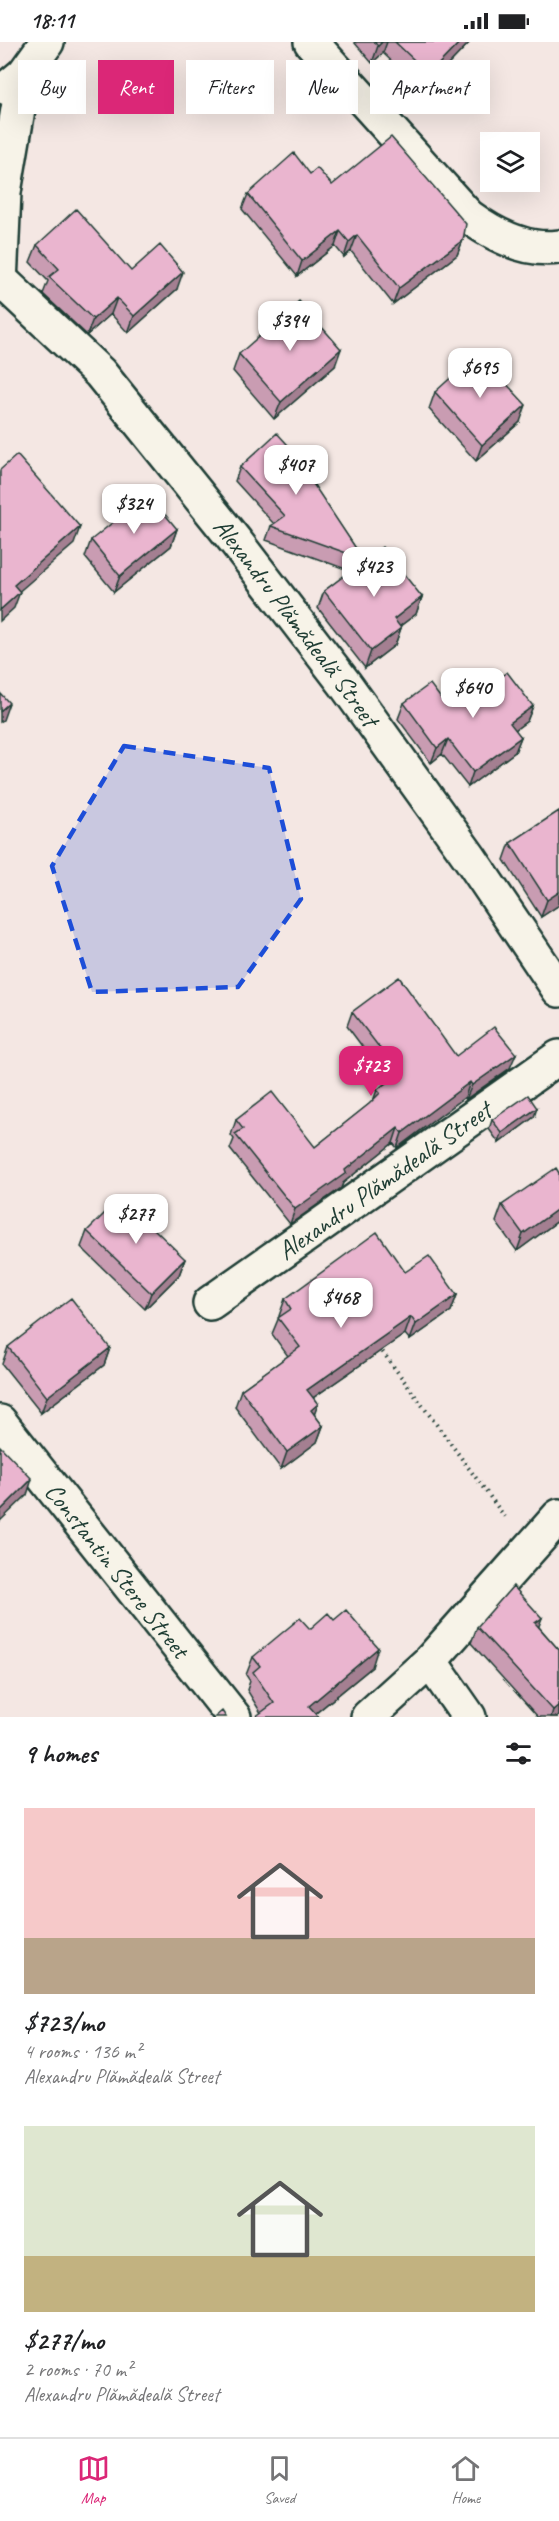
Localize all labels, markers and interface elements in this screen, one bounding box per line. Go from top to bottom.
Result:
text: 18:11 [30,7,74,35]
chip: Buy [18,60,86,114]
chip: Rent [98,60,174,114]
chip: Filters [186,60,274,114]
chip: New [286,60,358,114]
chip: Apartment [370,60,490,114]
map controls [480,132,540,192]
button: layers [480,132,540,192]
pin: $394 [254,301,326,352]
text: $394 [272,308,308,333]
pin: $695 [444,348,516,399]
text: $695 [462,355,498,380]
pin: $407 [260,445,332,496]
text: $407 [278,452,314,477]
pin: $324 [98,484,170,535]
text: $324 [116,491,152,516]
street label: Alexandru Plămădeală Street [206,511,389,736]
pin: $423 [338,547,410,598]
text: $423 [356,554,392,579]
pin: $640 [437,668,509,719]
text: $640 [455,675,491,700]
pin: $723 [335,1046,407,1097]
text: $723 [353,1053,389,1078]
street label: Alexandru Plămădeală Street [271,1092,500,1267]
pin: $277 [100,1194,172,1245]
text: $277 [118,1201,154,1226]
pin: $468 [305,1278,377,1329]
text: $468 [323,1285,359,1310]
street label: Constantin Stere Street [38,1476,199,1666]
text: 9 homes [24,1737,97,1770]
icon: filters [502,1737,535,1770]
icon: home [226,1847,334,1955]
text: $723/mo [24,2006,104,2039]
text: 4 rooms · 136 m² [24,2039,141,2064]
text: Alexandru Plămădeală Street [24,2064,219,2089]
icon: home [226,2165,334,2273]
text: $277/mo [24,2324,104,2357]
text: 2 rooms · 70 m² [24,2357,132,2382]
text: Alexandru Plămădeală Street [24,2382,219,2407]
tab: Map [77,2452,110,2508]
tab: Saved [263,2452,296,2508]
tab: Home [449,2452,482,2508]

